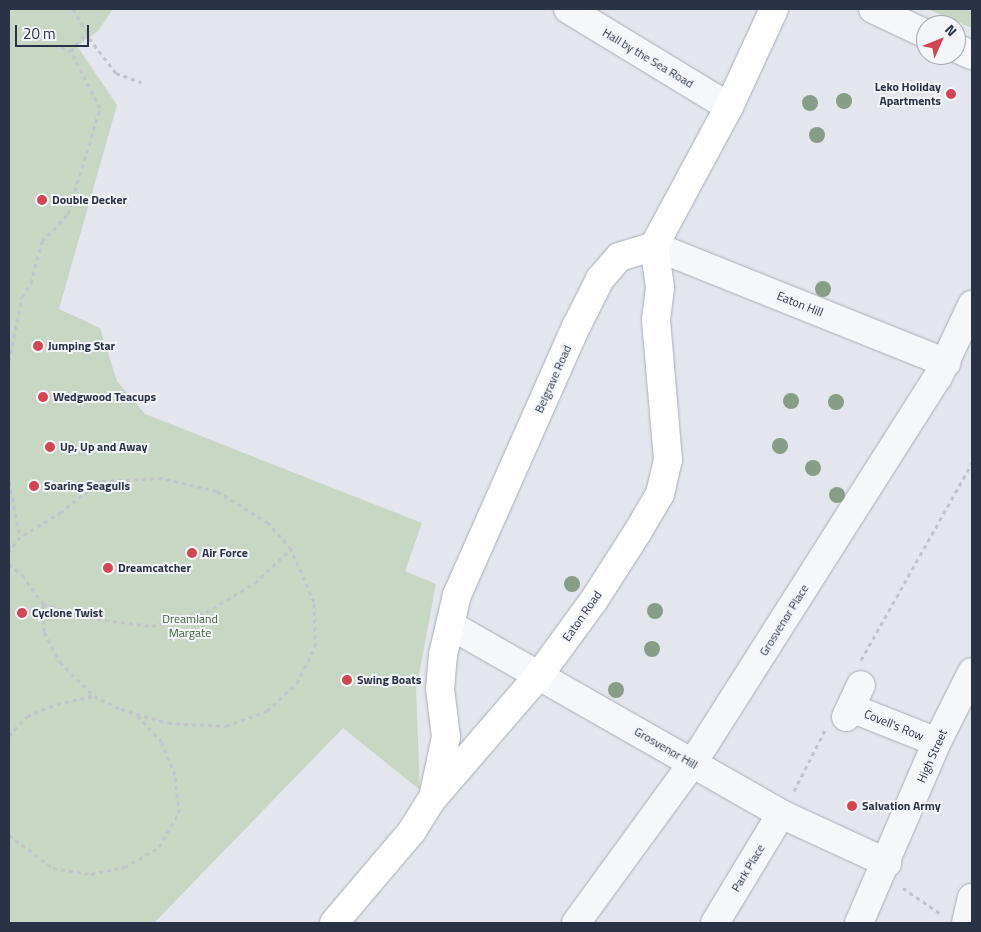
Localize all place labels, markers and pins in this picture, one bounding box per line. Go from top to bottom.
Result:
place label: Leko Holiday Apartments [875,80,941,108]
marker: Leko Holiday Apartments [945,88,957,100]
place label: Double Decker [52,193,127,207]
marker: Double Decker [36,194,48,206]
place label: Jumping Star [48,339,115,353]
marker: Jumping Star [32,340,44,352]
place label: Wedgwood Teacups [53,390,156,404]
marker: Wedgwood Teacups [37,391,49,403]
place label: Up, Up and Away [60,440,147,454]
marker: Up, Up and Away [44,441,56,453]
place label: Soaring Seagulls [44,479,130,493]
marker: Soaring Seagulls [28,480,40,492]
place label: Air Force [202,546,248,560]
marker: Air Force [186,547,198,559]
place label: Dreamcatcher [118,561,191,575]
marker: Dreamcatcher [102,562,114,574]
place label: Cyclone Twist [32,606,103,620]
marker: Cyclone Twist [16,607,28,619]
place label: Swing Boats [357,673,421,687]
marker: Swing Boats [341,674,353,686]
place label: Salvation Army [862,799,941,813]
marker: Salvation Army [846,800,858,812]

